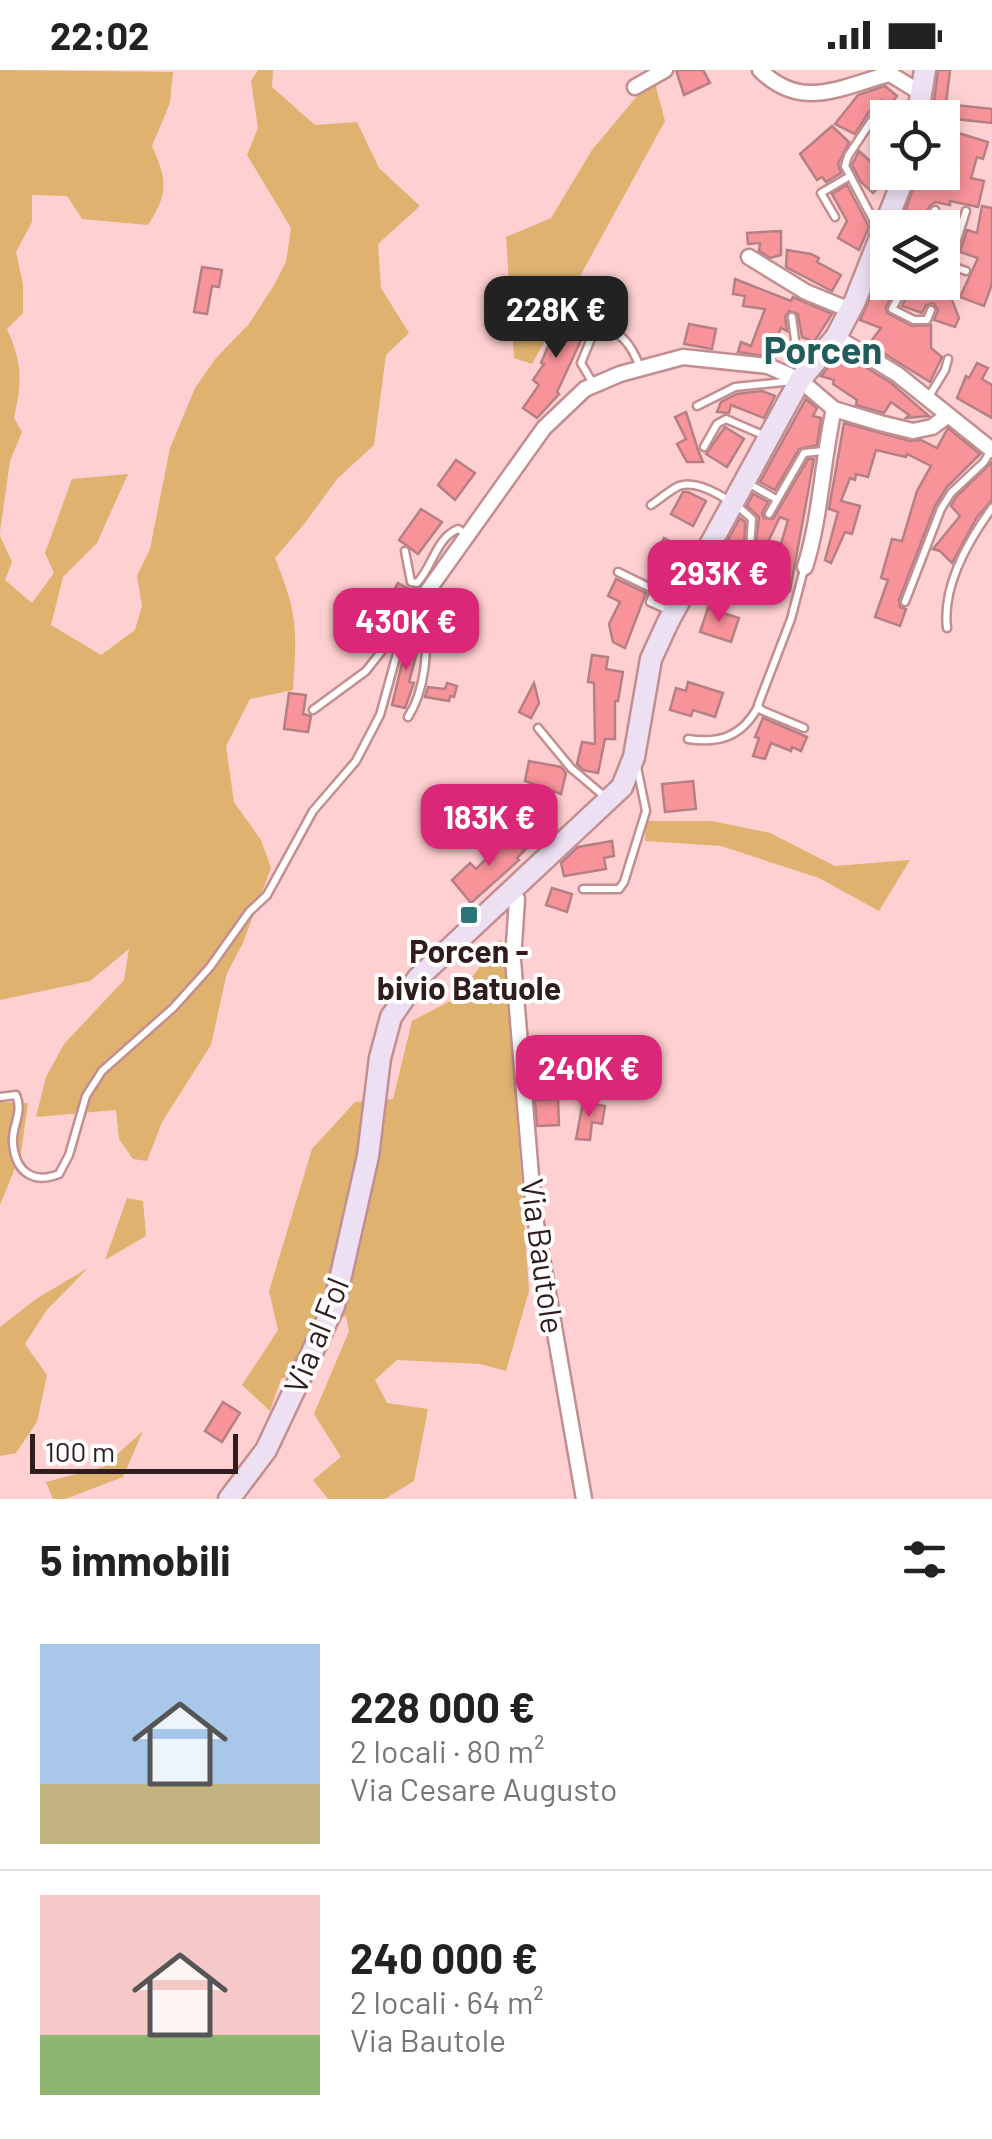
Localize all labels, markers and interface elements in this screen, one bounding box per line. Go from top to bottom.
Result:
text: 22:02 [50,12,149,58]
map controls [870,100,960,300]
button: locate [870,100,960,190]
button: layers [870,210,960,300]
pin: 228K € [475,276,637,361]
text: 228K € [506,289,606,327]
district label: Porcen [764,326,882,372]
pin: 293K € [638,540,800,625]
text: 293K € [670,553,768,591]
pin: 430K € [325,588,487,673]
text: 430K € [355,601,457,639]
pin: 183K € [408,784,570,869]
text: 183K € [443,797,535,835]
marker: Porcen - bivio Batuole [458,904,480,926]
place label: Porcen - bivio Batuole [377,931,561,1006]
pin: 240K € [508,1035,670,1120]
text: 240K € [538,1048,640,1086]
street label: Via Bautole [514,1176,574,1336]
street label: Via al Fol [275,1272,355,1398]
scale bar [30,1429,238,1474]
text: 100 m [45,1434,115,1468]
icon: filters [897,1532,952,1587]
text: 5 immobili [40,1534,231,1584]
text: 228 000 € [350,1681,535,1731]
icon: home [120,1684,240,1804]
text: 2 locali · 80 m² [350,1731,544,1769]
text: Via Cesare Augusto [350,1769,617,1807]
text: 240 000 € [350,1932,538,1982]
icon: home [120,1935,240,2055]
text: 2 locali · 64 m² [350,1982,544,2020]
text: Via Bautole [350,2020,506,2058]

